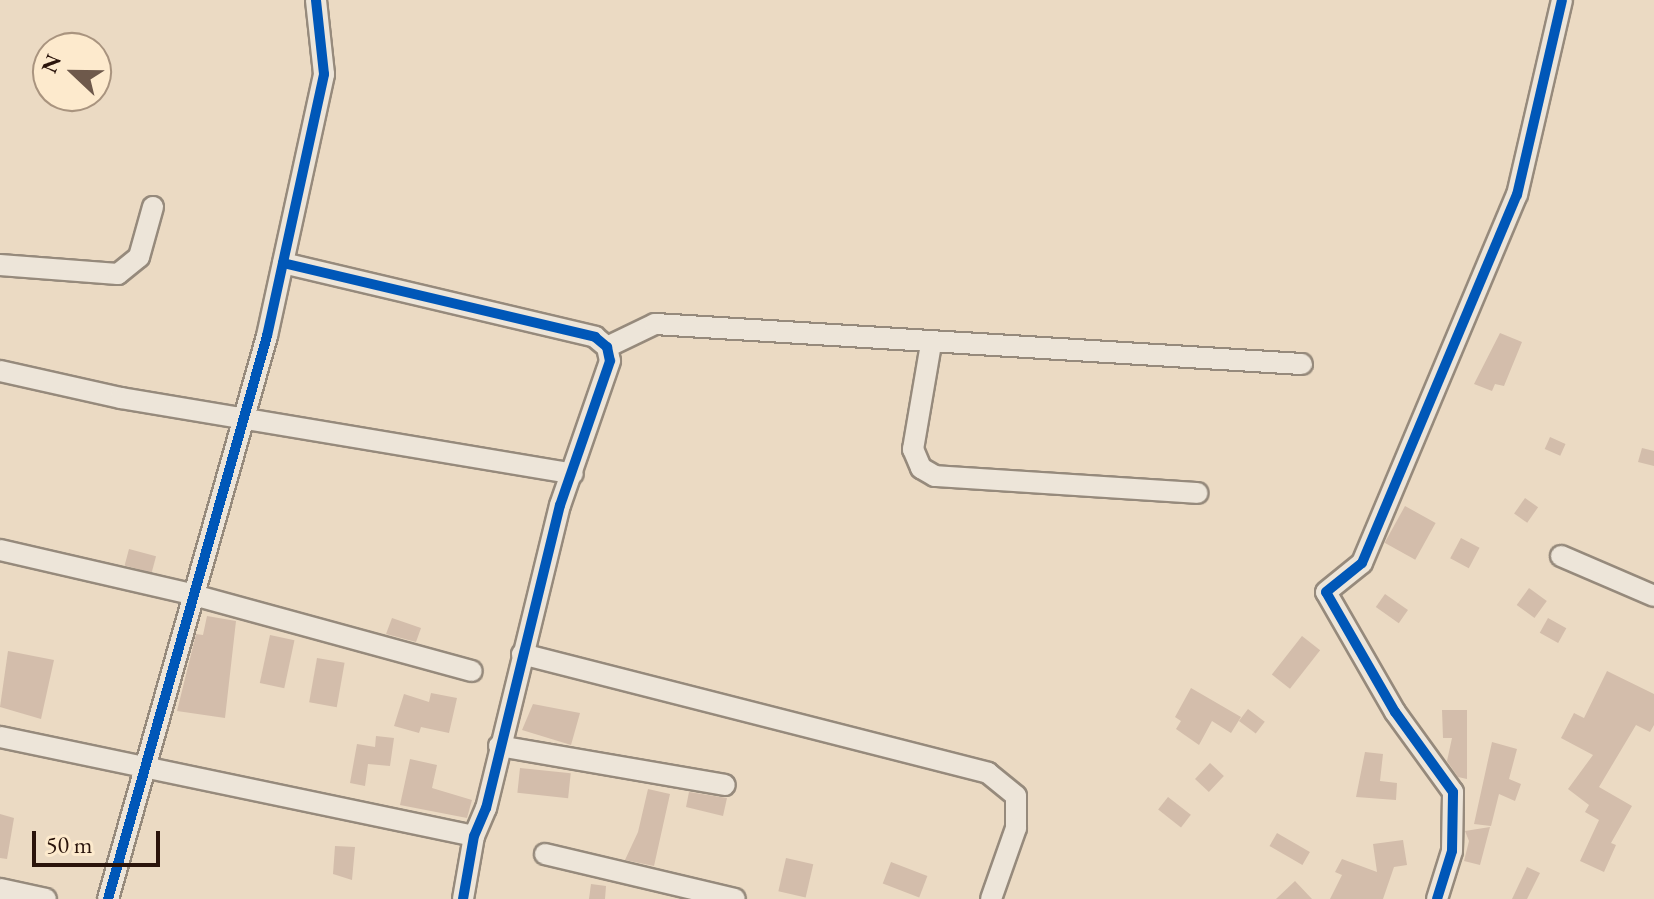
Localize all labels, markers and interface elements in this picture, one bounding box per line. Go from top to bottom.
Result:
north arrow [32,32,112,112]
text: N [34,50,68,77]
scale bar [36,815,164,865]
text: 50 m [46,829,93,860]

